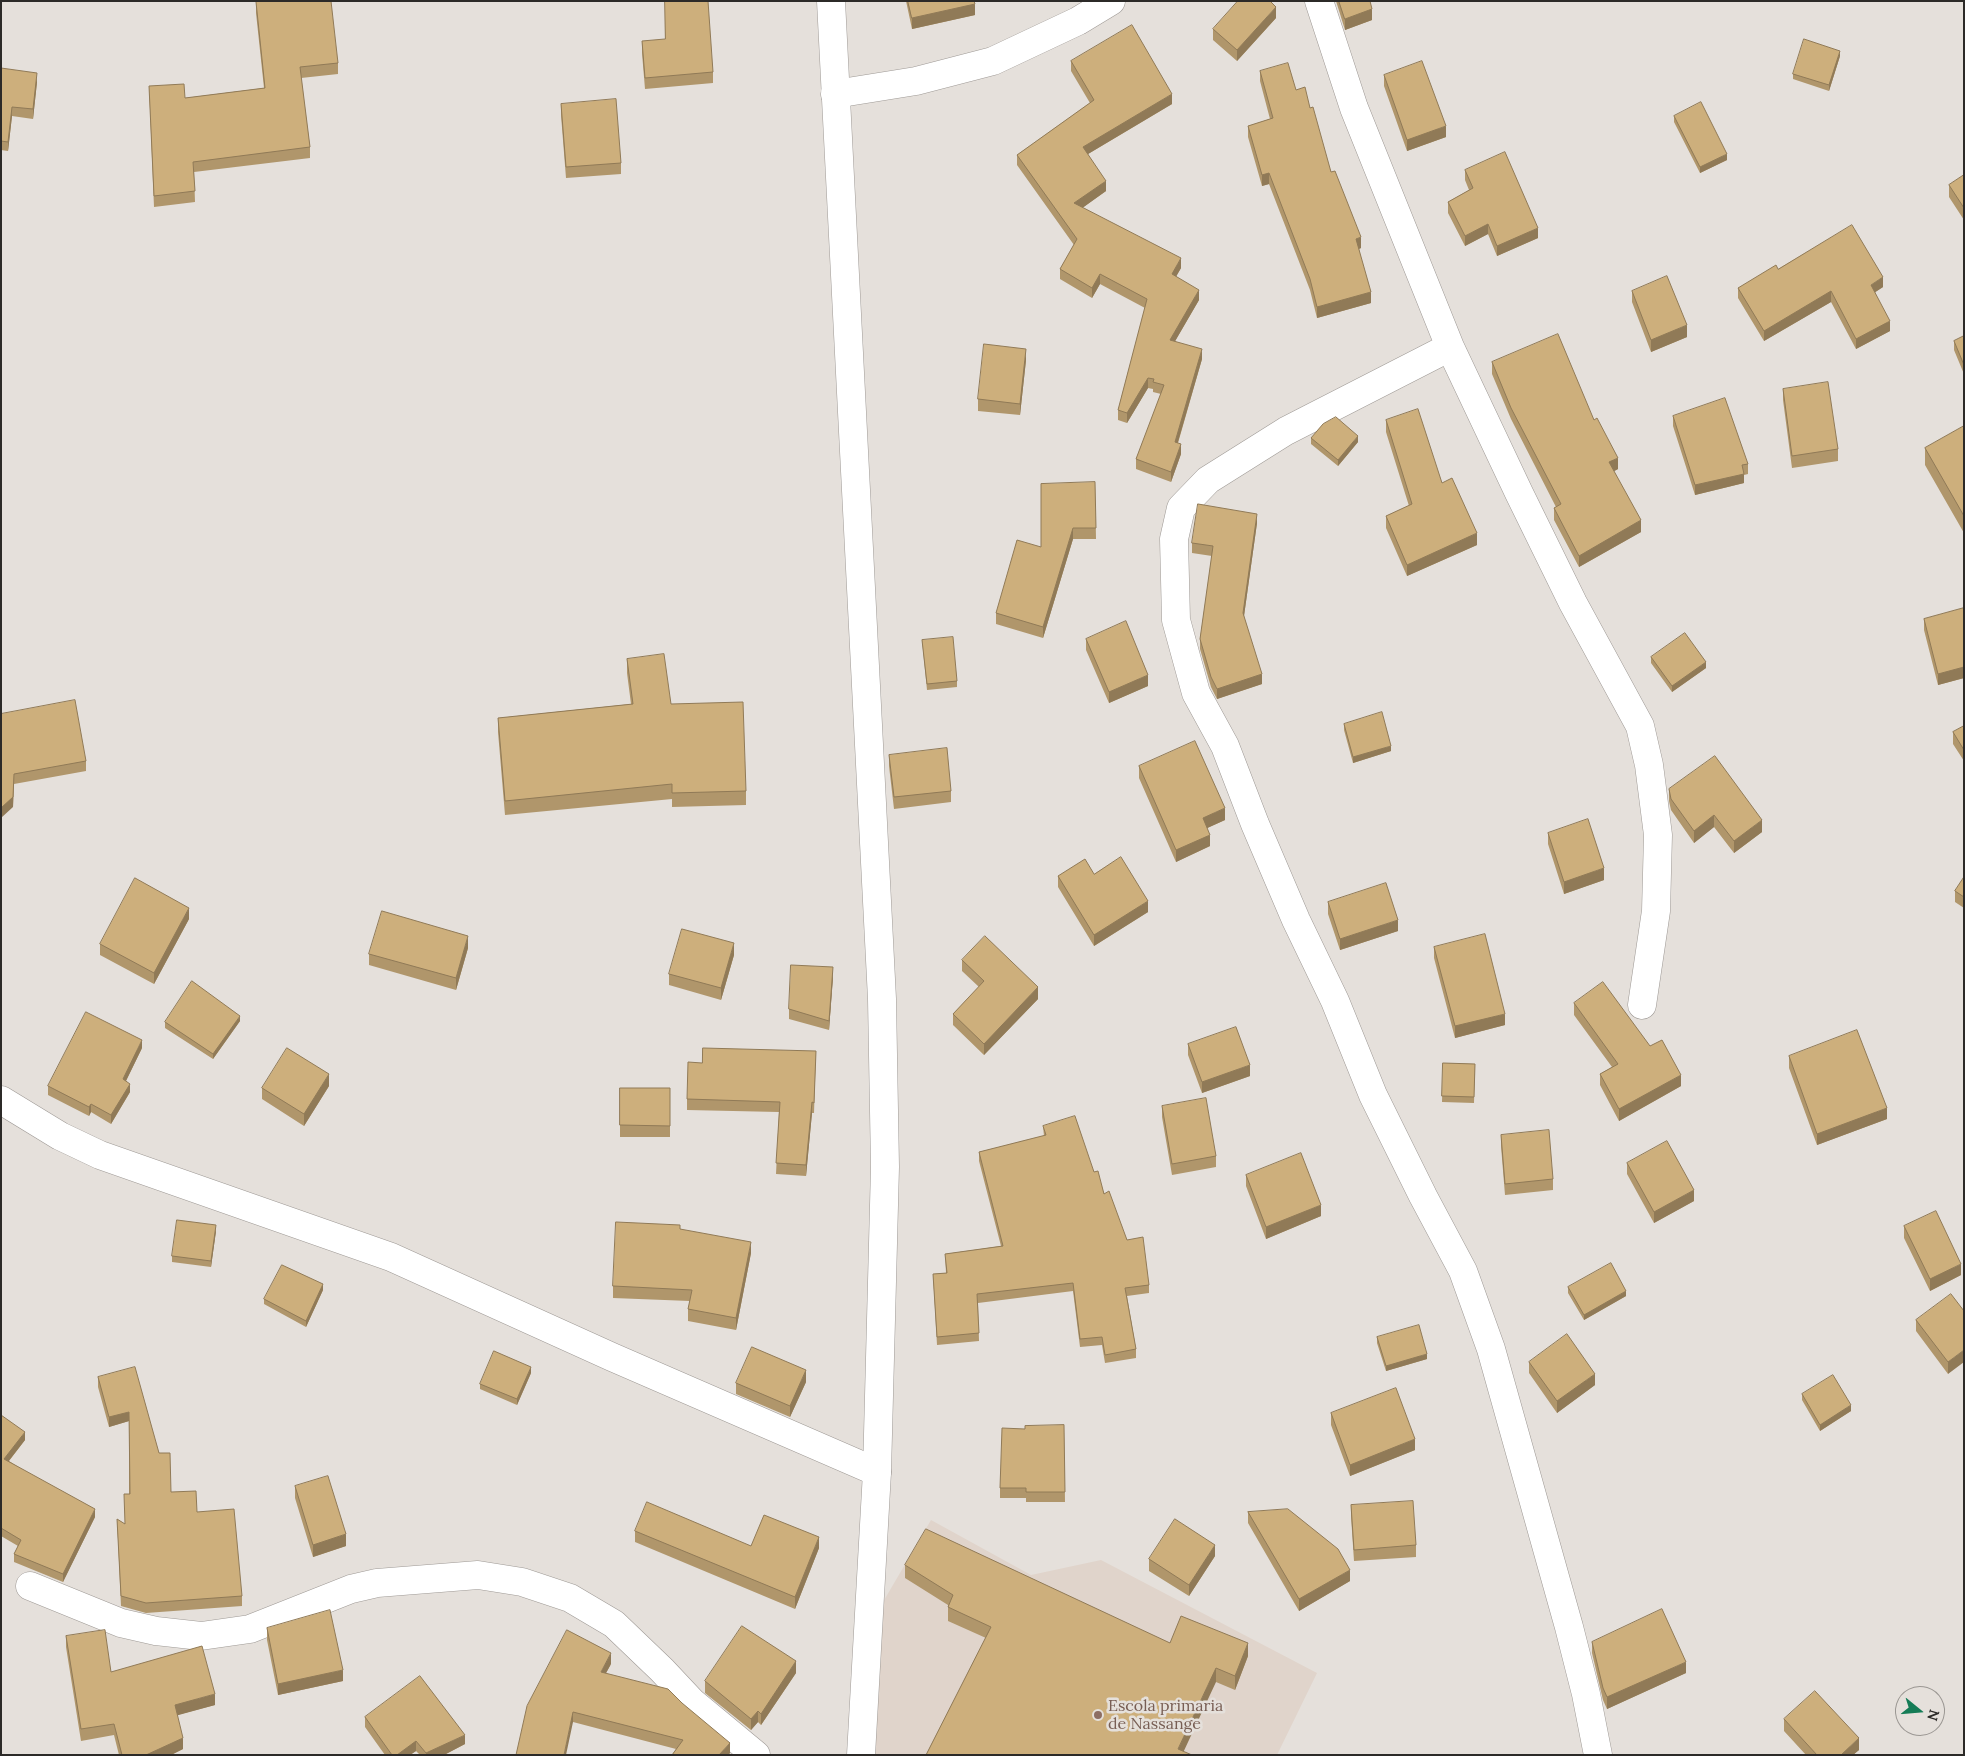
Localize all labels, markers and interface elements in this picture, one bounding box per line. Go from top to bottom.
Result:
north arrow [1895,1686,1945,1736]
place label: Escola primaria de Nassange [1108,1696,1223,1734]
text: N [1923,1707,1944,1723]
marker: Escola primaria de Nassange [1092,1709,1104,1721]

